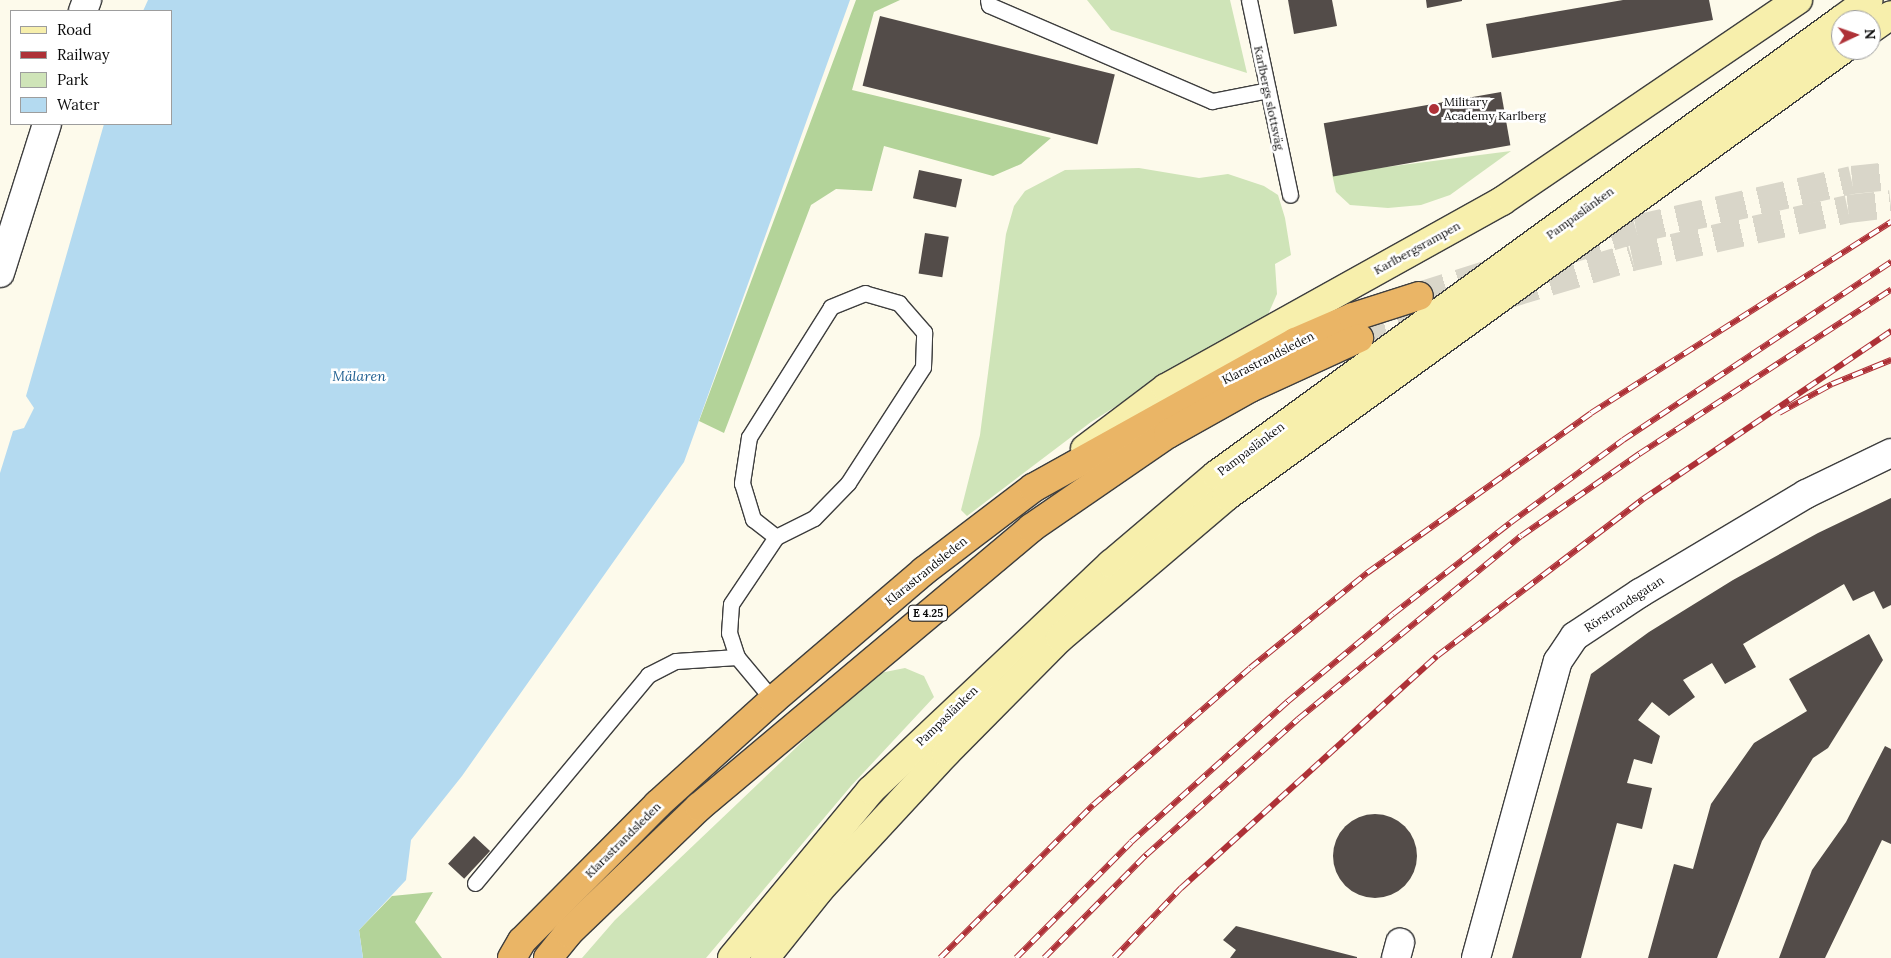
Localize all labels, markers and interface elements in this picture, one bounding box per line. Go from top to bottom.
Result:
legend [10,10,172,125]
north arrow [1831,10,1881,60]
text: Road [57,20,92,39]
text: N [1861,28,1879,40]
street label: Karlbergs slottsväg [1251,44,1287,152]
text: Railway [57,45,110,64]
text: Park [57,70,88,89]
text: Water [57,95,99,114]
place label: Military Academy Karlberg [1444,95,1546,123]
marker: Military Academy Karlberg [1428,103,1440,115]
street label: Pampaslänken [1543,184,1617,242]
street label: Karlbergsrampen [1371,218,1463,278]
street label: Klarastrandsleden [1220,329,1316,387]
water label: Mälaren [332,368,386,384]
street label: Pampaslänken [1215,419,1287,479]
street label: Klarastrandsleden [882,534,970,608]
street label: Rörstrandsgatan [1581,573,1667,635]
road number: E 4.25 [907,604,949,622]
street label: Pampaslänken [913,683,981,749]
street label: Klarastrandsleden [582,799,664,881]

